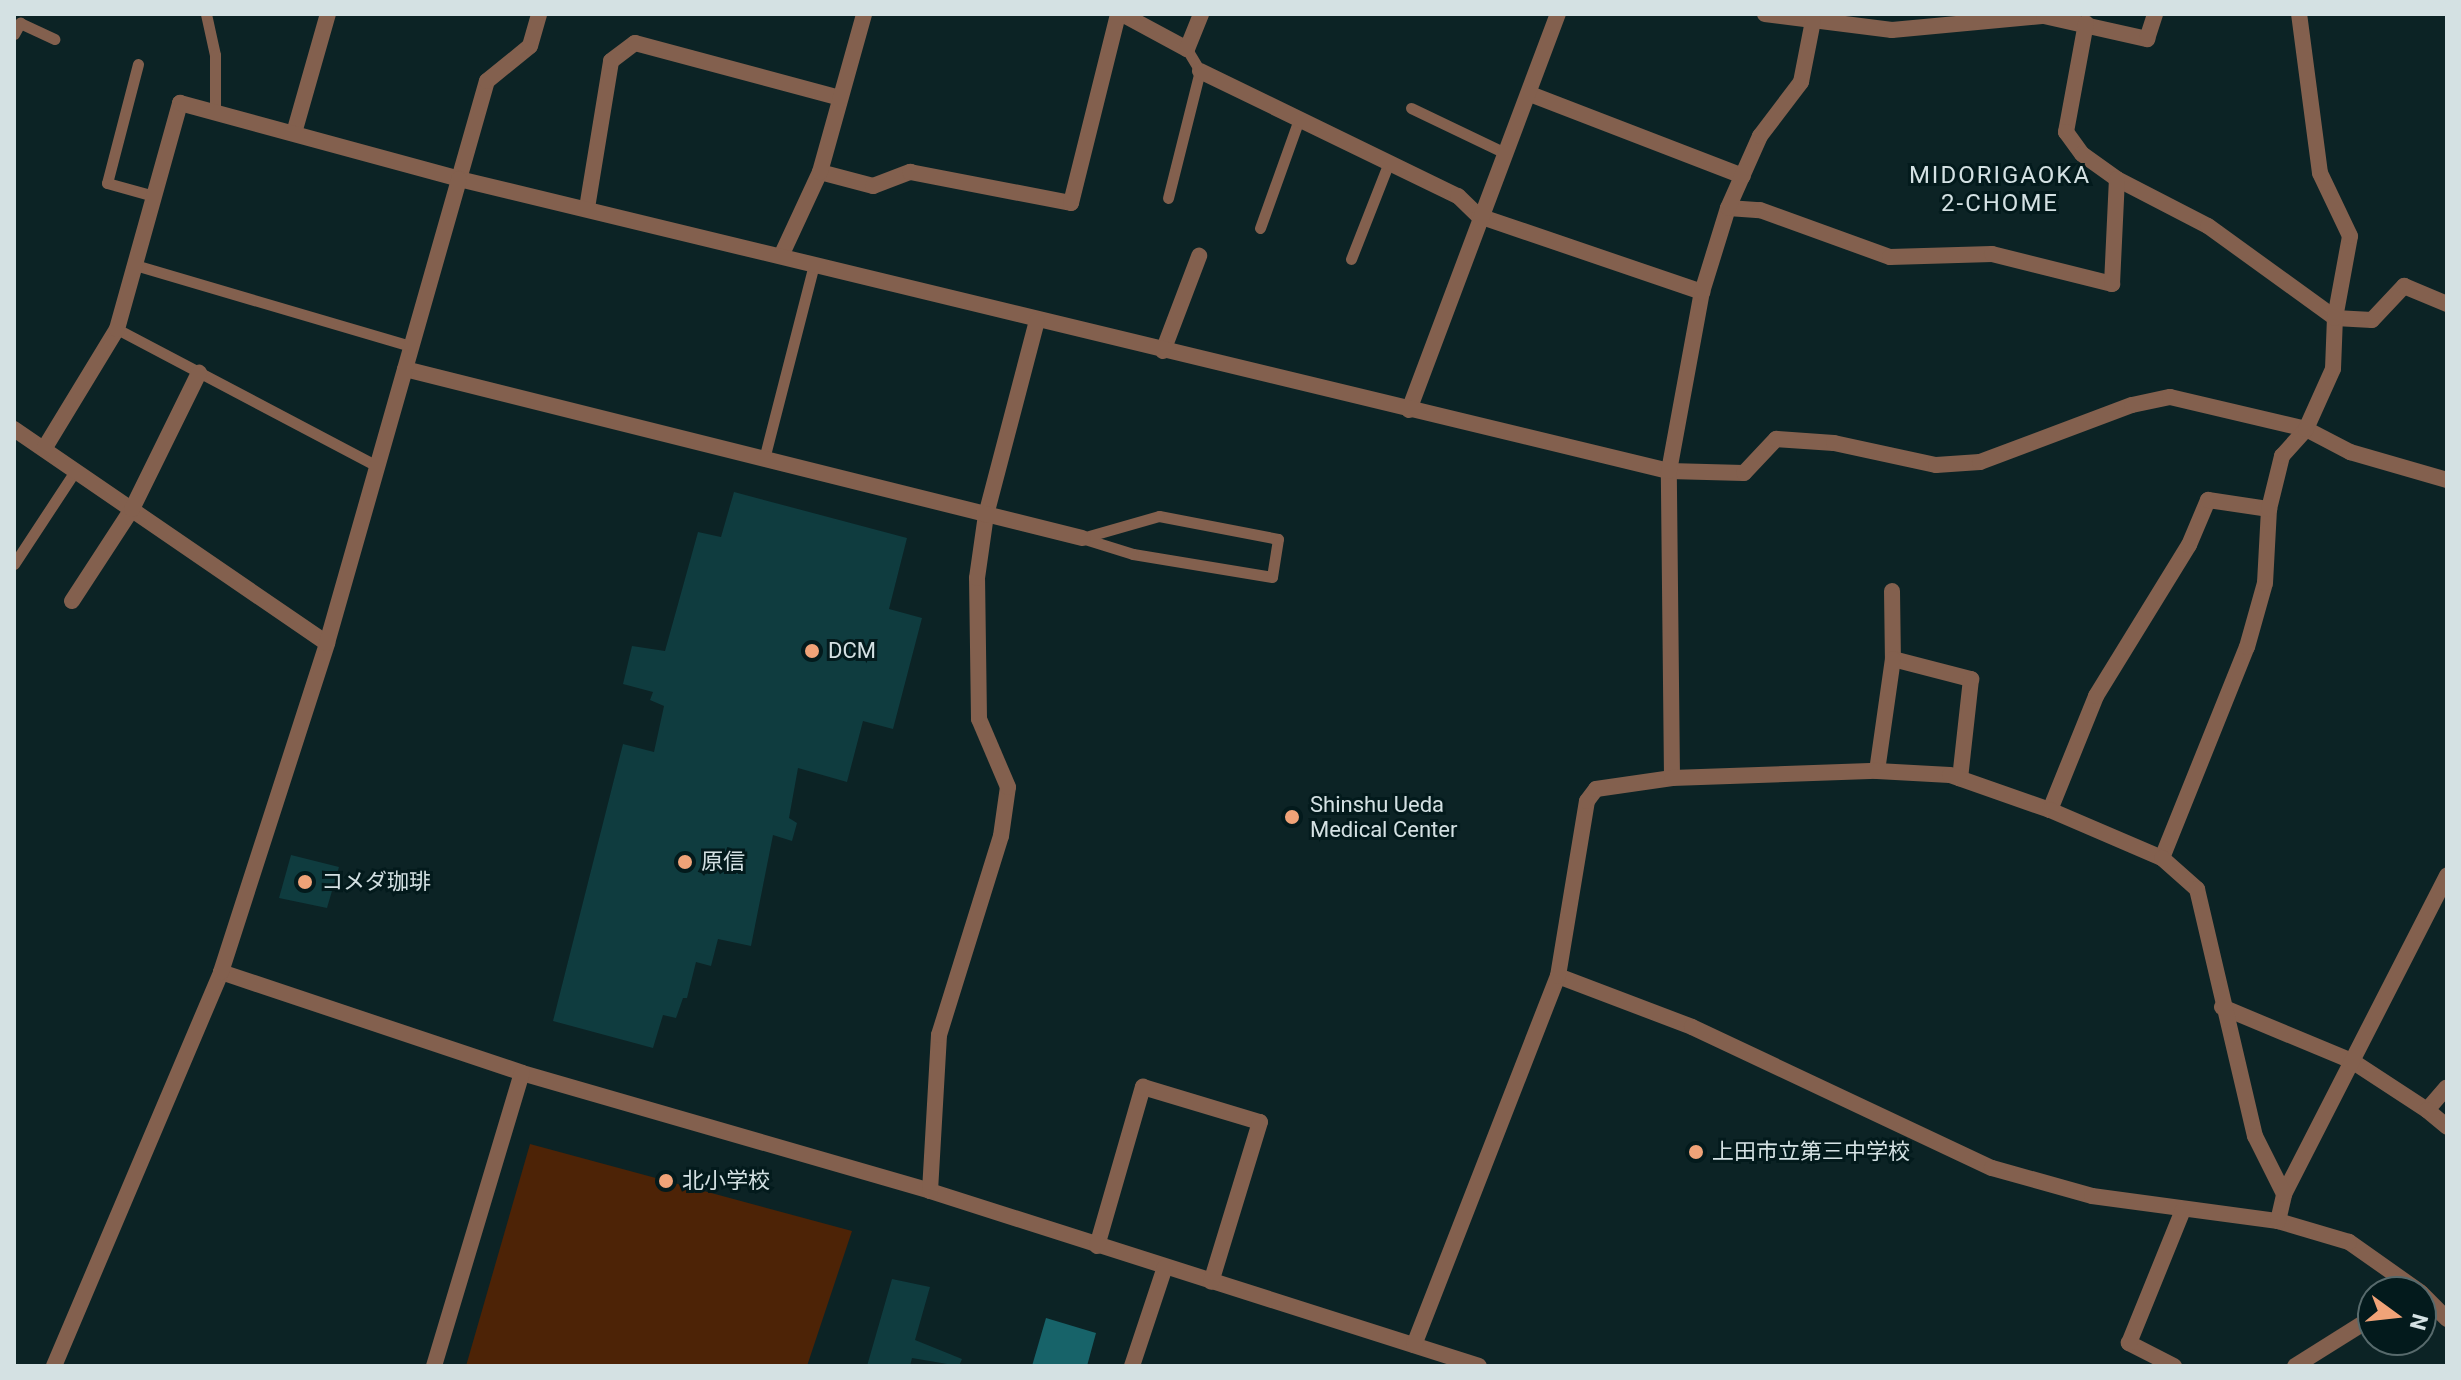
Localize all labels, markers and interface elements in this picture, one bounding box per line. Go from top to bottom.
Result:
district label: MIDORIGAOKA 2-CHOME [1909,162,2091,218]
place label: DCM [828,638,876,664]
marker: DCM [803,642,821,660]
place label: Shinshu Ueda Medical Center [1310,791,1457,842]
marker: Shinshu Ueda Medical Center [1281,806,1303,828]
place label: 原信 [701,849,745,875]
marker: 原信 [676,853,694,871]
place label: コメダ珈琲 [321,869,431,895]
marker: コメダ珈琲 [296,873,314,891]
place label: 上田市立第三中学校 [1712,1139,1910,1165]
marker: 上田市立第三中学校 [1687,1143,1705,1161]
place label: 北小学校 [682,1168,770,1194]
marker: 北小学校 [657,1172,675,1190]
north arrow [2357,1276,2437,1356]
text: N [2405,1311,2433,1333]

